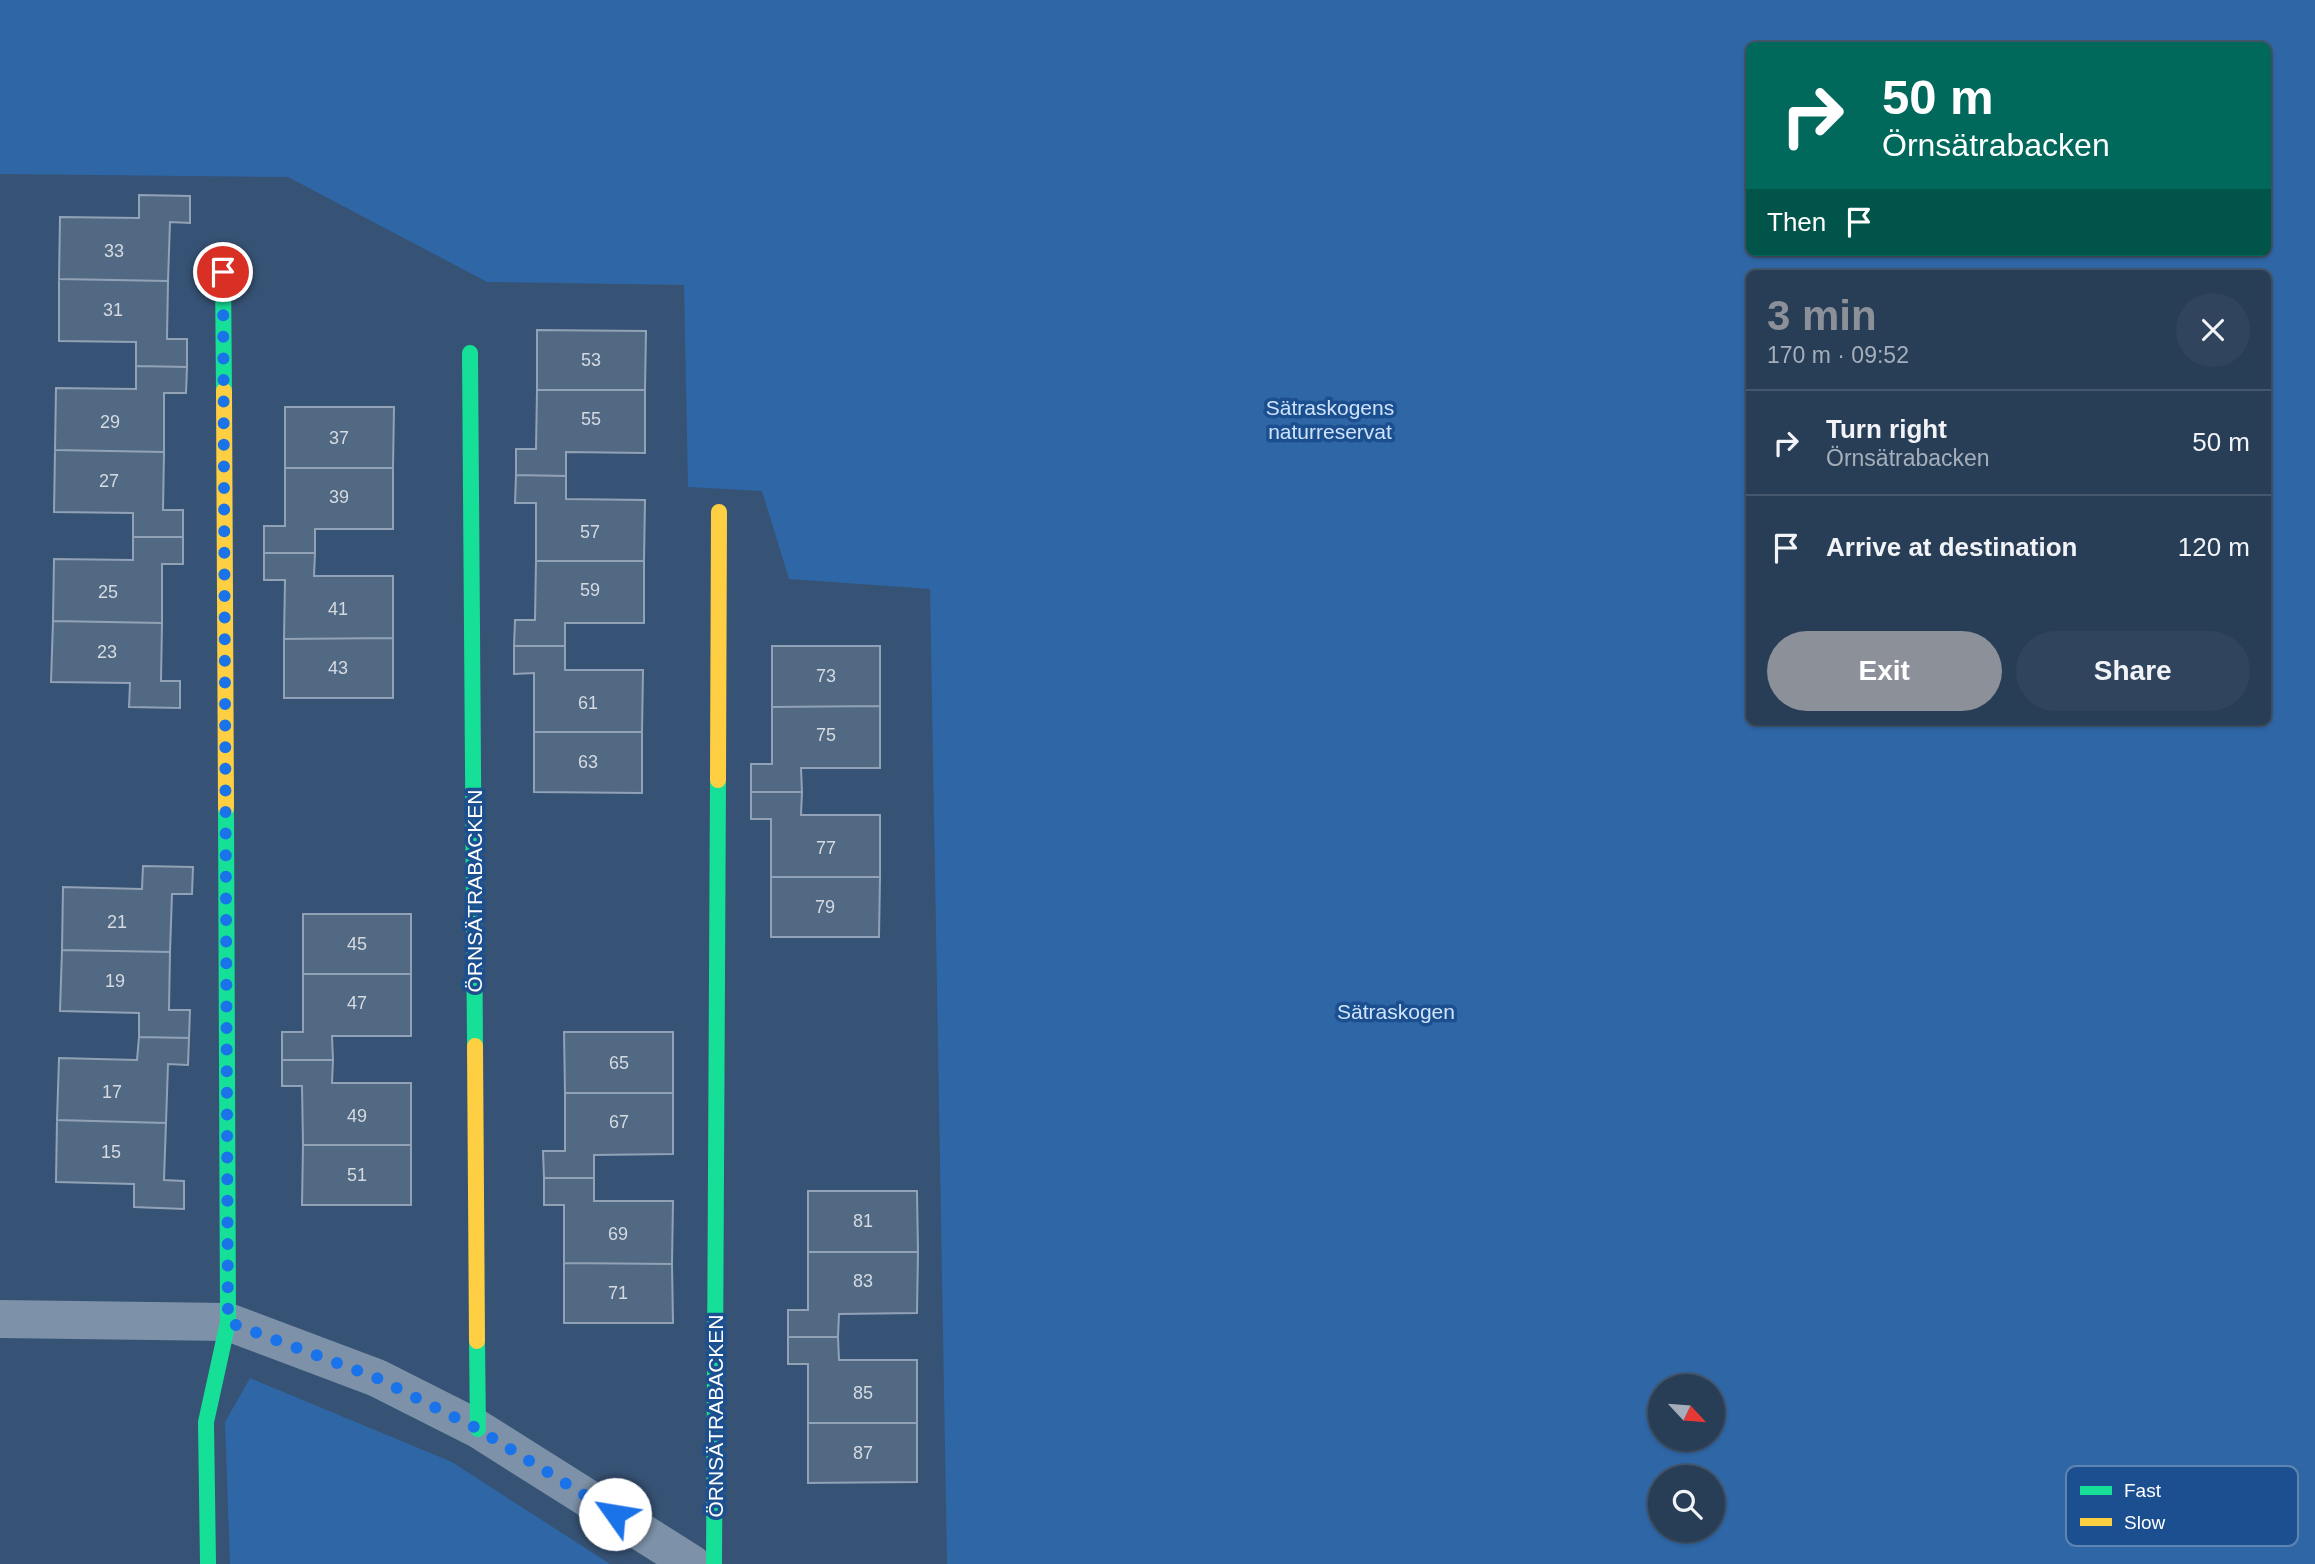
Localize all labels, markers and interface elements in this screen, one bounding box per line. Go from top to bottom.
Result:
icon: right [1767,70,1858,161]
text: 50 m [1882,70,1994,124]
text: Örnsätrabacken [1882,127,2110,163]
icon: arrive [1840,203,1878,241]
text: Then [1767,207,1826,237]
house number: 33 [104,241,124,261]
pin [193,242,253,302]
icon: arrive [204,253,242,291]
text: 3 min [1767,292,1877,339]
button: close [2176,293,2250,367]
house number: 31 [103,300,123,320]
text: 170 m · 09:52 [1767,342,1909,368]
house number: 53 [581,350,601,370]
park label: Sätraskogens naturreservat [1266,396,1394,443]
house number: 55 [581,409,601,429]
house number: 29 [100,412,120,432]
text: Turn right [1826,414,1947,444]
icon: right [1767,424,1805,462]
text: 50 m [2192,427,2250,457]
house number: 37 [329,428,349,448]
text: Örnsätrabacken [1826,445,1990,471]
house number: 27 [99,471,119,491]
house number: 39 [329,487,349,507]
house number: 57 [580,522,600,542]
icon: arrive [1767,529,1805,567]
text: Arrive at destination [1826,532,2077,562]
text: 120 m [2178,532,2250,562]
house number: 59 [580,580,600,600]
house number: 25 [98,582,118,602]
house number: 41 [328,599,348,619]
button: Exit [1767,631,2002,711]
button: Share [2016,631,2250,711]
house number: 23 [97,642,117,662]
house number: 43 [328,658,348,678]
house number: 73 [816,666,836,686]
house number: 61 [578,693,598,713]
house number: 75 [816,725,836,745]
house number: 63 [578,752,598,772]
street label: ÖRNSÄTRABACKEN [463,789,486,993]
house number: 77 [816,838,836,858]
house number: 79 [815,897,835,917]
house number: 21 [107,912,127,932]
house number: 45 [347,934,367,954]
house number: 19 [105,971,125,991]
house number: 47 [347,993,367,1013]
park label: Sätraskogen [1337,1000,1455,1023]
house number: 65 [609,1053,629,1073]
house number: 17 [102,1082,122,1102]
house number: 49 [347,1106,367,1126]
house number: 67 [609,1112,629,1132]
house number: 15 [101,1142,121,1162]
house number: 51 [347,1165,367,1185]
house number: 81 [853,1211,873,1231]
house number: 69 [608,1224,628,1244]
house number: 83 [853,1271,873,1291]
house number: 71 [608,1283,628,1303]
street label: ÖRNSÄTRABACKEN [704,1314,727,1518]
north arrow [1648,1374,1726,1451]
map controls [1648,1374,1725,1542]
house number: 85 [853,1383,873,1403]
house number: 87 [853,1443,873,1463]
button: search [1648,1465,1725,1542]
legend [2066,1466,2298,1546]
position arrow [578,1477,652,1551]
text: Fast [2124,1480,2162,1501]
text: Slow [2124,1512,2165,1533]

